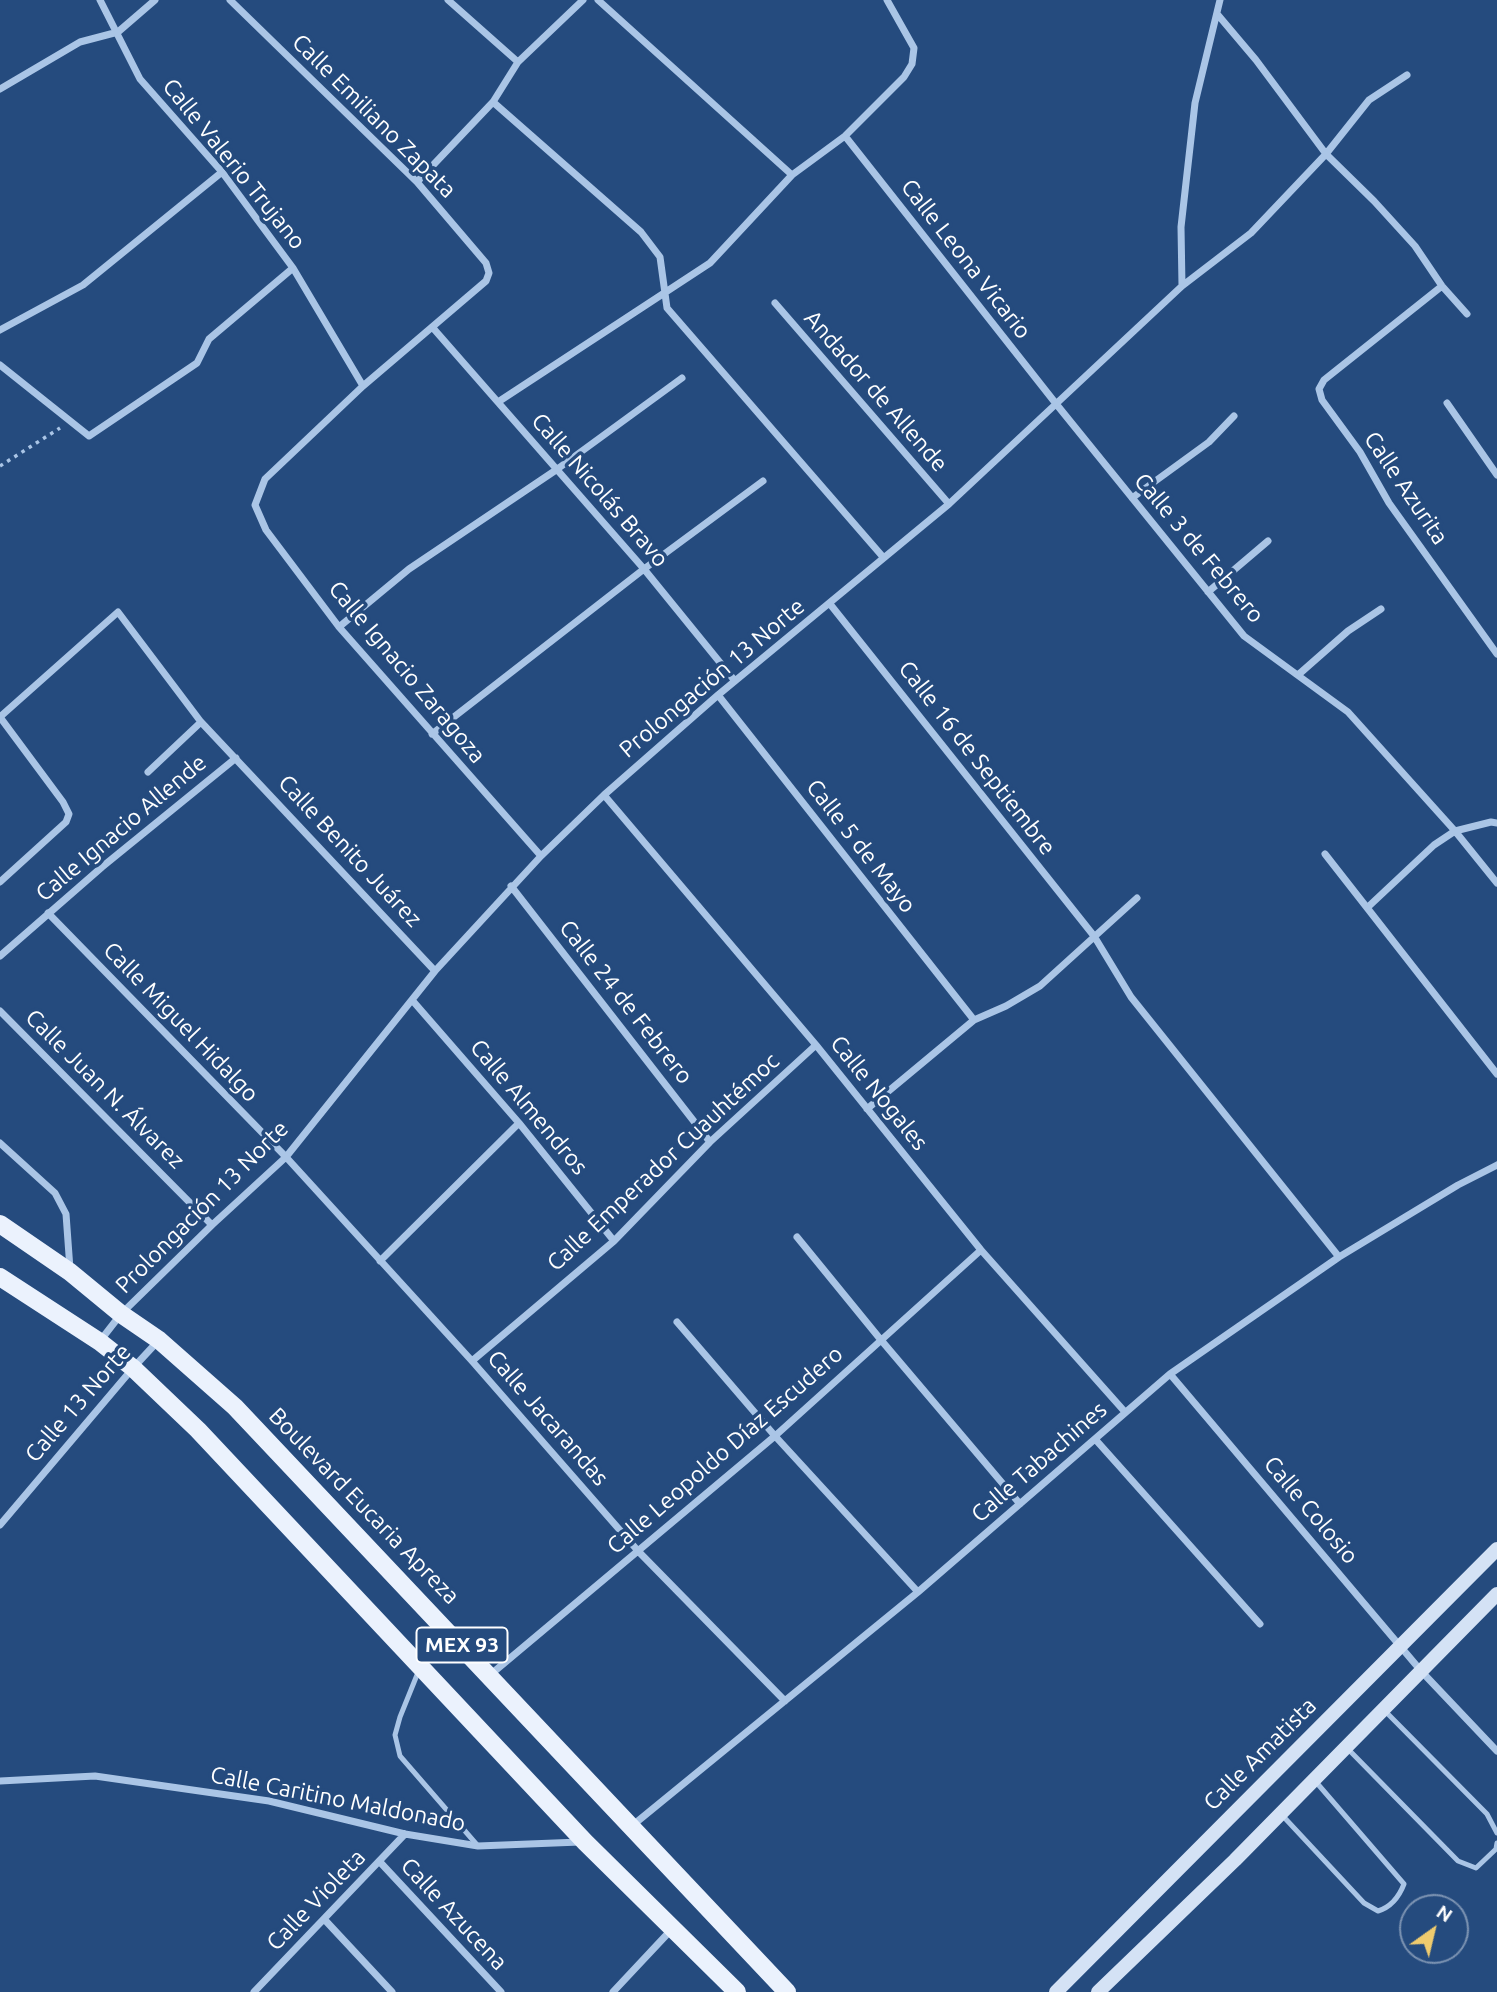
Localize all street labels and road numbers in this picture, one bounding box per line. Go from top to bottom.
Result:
street label: Calle Emiliano Zapata [286,28,462,204]
street label: Calle Valerio Trujano [157,73,311,255]
street label: Calle Leona Vicario [895,174,1037,344]
street label: Andador de Allende [798,305,954,477]
street label: Calle Nicolás Bravo [526,407,674,573]
street label: Calle Azurita [1358,426,1454,550]
street label: Calle 3 de Febrero [1128,467,1270,629]
street label: Calle Ignacio Zaragoza [323,575,491,769]
street label: Prolongación 13 Norte [614,592,810,764]
street label: Calle 16 de Septiembre [893,655,1061,861]
street label: Calle Ignacio Allende [30,749,212,907]
street label: Calle Benito Juárez [272,769,428,933]
street label: Calle 5 de Mayo [800,774,922,918]
street label: Calle 24 de Febrero [553,915,699,1089]
street label: Calle Miguel Hidalgo [98,936,264,1108]
street label: Calle Juan N. Álvarez [20,1004,190,1174]
street label: Calle Nogales [824,1030,934,1156]
street label: Calle Almendros [464,1034,594,1180]
street label: Calle Emperador Cuauhtémoc [541,1047,785,1277]
street label: Prolongación 13 Norte [110,1115,294,1299]
street label: Calle 13 Norte [19,1338,137,1468]
street label: Calle Leopoldo Díaz Escudero [601,1340,849,1560]
street label: Calle Jacarandas [482,1345,614,1491]
street label: Calle Tabachines [966,1396,1112,1528]
street label: Boulevard Eucaria Apreza [263,1402,465,1610]
street label: Calle Colosio [1258,1451,1364,1569]
road number: MEX 93 [416,1628,508,1662]
street label: Calle Amatista [1198,1692,1322,1816]
street label: Calle Caritino Maldonado [208,1761,468,1837]
street label: Calle Violeta [261,1844,371,1956]
street label: Calle Azucena [395,1852,513,1976]

